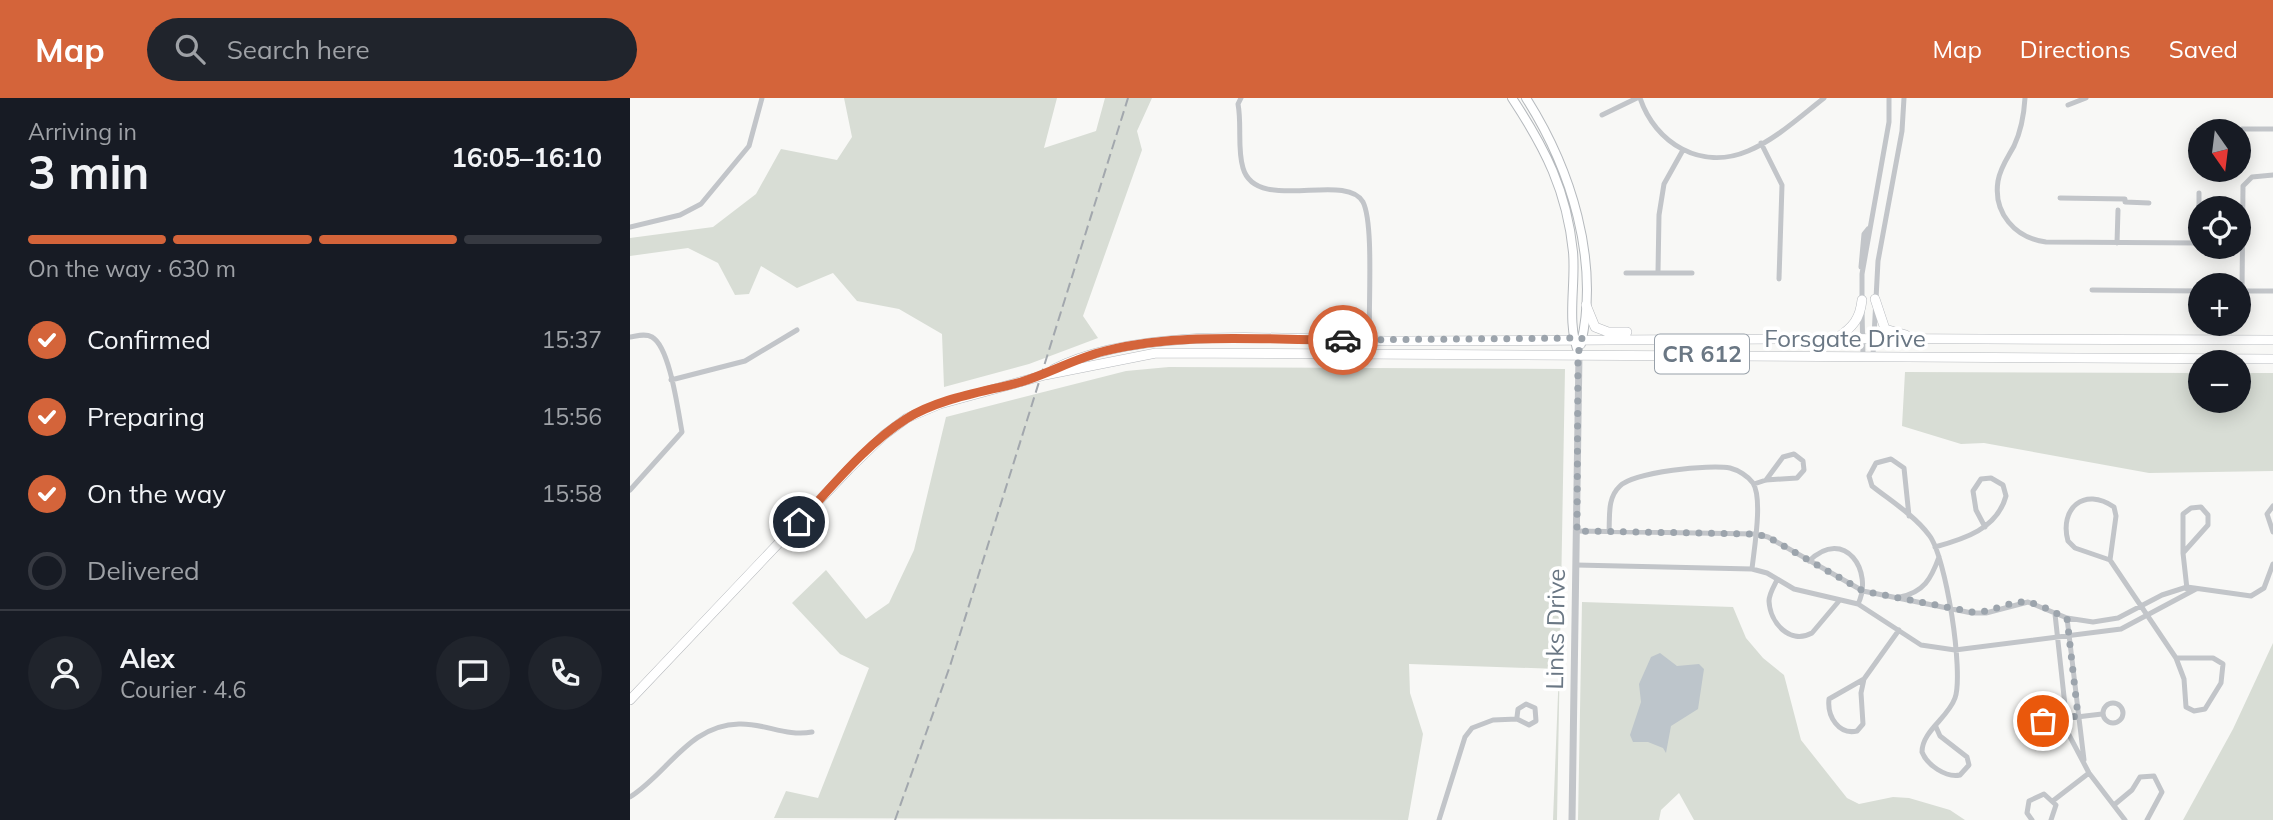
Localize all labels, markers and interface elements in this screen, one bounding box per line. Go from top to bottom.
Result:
search box [147,18,637,81]
text: Map [35,29,105,70]
icon: search [171,30,209,68]
text: Search here [227,33,370,66]
text: Map [1932,34,1982,64]
text: Directions [2020,34,2131,64]
text: Saved [2169,34,2238,64]
text: Arriving in [28,117,137,146]
north arrow [2188,119,2250,182]
map controls [2188,119,2251,413]
text: 16:05–16:10 [451,141,602,174]
text: 3 min [28,143,149,201]
button: locate [2188,196,2251,259]
text: On the way · 630 m [28,254,236,283]
button: + [2188,273,2251,336]
courier [1308,305,1378,375]
icon: check [28,321,66,359]
icon: car [1324,321,1362,359]
text: Confirmed [87,323,211,356]
street label: Forsgate Drive [1764,323,1926,353]
text: 15:37 [542,325,602,354]
road number: CR 612 [1655,334,1749,374]
button: − [2188,350,2251,413]
icon: check [28,398,66,436]
text: Preparing [87,400,205,433]
text: 15:56 [542,402,602,431]
icon: check [28,475,66,513]
text: On the way [87,477,226,510]
text: 15:58 [542,479,602,508]
pin [769,492,829,552]
icon: home [780,503,818,541]
text: Delivered [87,554,200,587]
street label: Links Drive [1539,568,1571,690]
button: person [28,636,102,710]
button: chat [436,636,510,710]
button: phone [528,636,602,710]
text: Alex [120,642,175,675]
text: Courier · 4.6 [120,675,246,704]
pin [2013,691,2073,751]
icon: bag [2024,702,2062,740]

